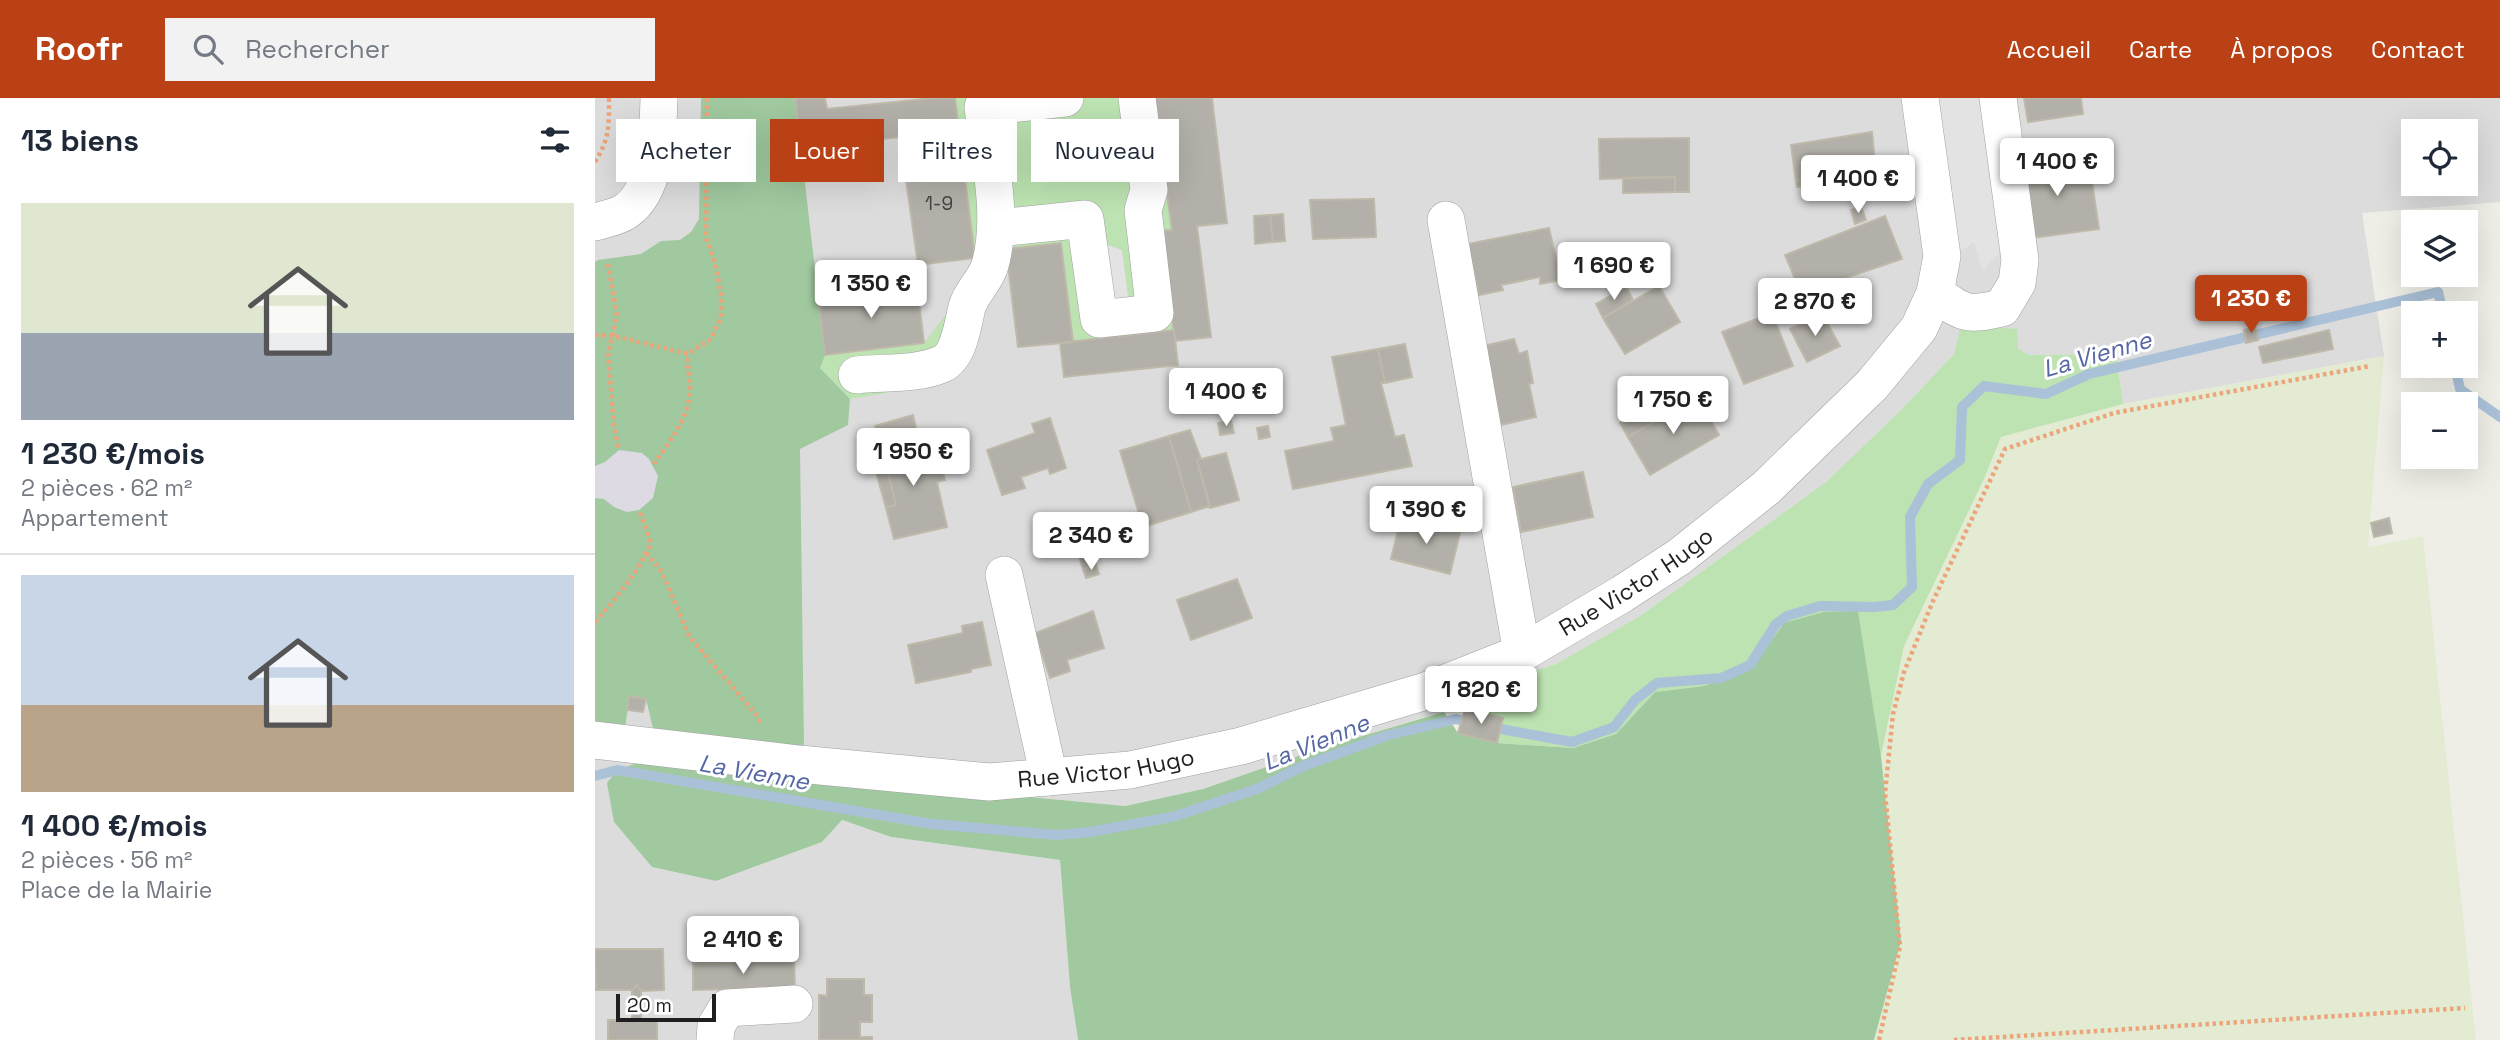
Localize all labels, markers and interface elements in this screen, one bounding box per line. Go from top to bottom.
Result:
search box [165,18,655,81]
text: Roofr [35,28,123,70]
icon: search [189,30,227,68]
text: Rechercher [245,32,390,66]
text: Accueil [2007,34,2091,65]
text: Carte [2129,34,2192,65]
text: À propos [2230,34,2333,65]
text: Contact [2371,34,2465,65]
chip: Acheter [616,119,756,182]
chip: Louer [770,119,884,182]
chip: Filtres [898,119,1017,182]
chip: Nouveau [1031,119,1179,182]
map controls [2401,119,2478,469]
button: locate [2401,119,2478,196]
text: 13 biens [21,121,139,160]
icon: filters [536,121,574,159]
pin: 1 400 € [1992,139,2122,198]
text: 1 400 € [2016,146,2098,176]
pin: 1 400 € [1793,156,1923,215]
text: 1 400 € [1817,163,1899,193]
house number: 1-9 [925,191,953,216]
button: layers [2401,210,2478,287]
pin: 1 690 € [1549,242,1679,302]
icon: home [235,248,361,374]
text: 1 690 € [1573,250,1655,280]
pin: 1 350 € [806,260,936,320]
text: 1 350 € [831,268,911,298]
pin: 1 230 € [2186,275,2316,335]
pin: 2 870 € [1750,278,1880,338]
text: 1 230 € [2211,283,2291,313]
text: 2 870 € [1774,286,1856,316]
button: + [2401,301,2478,378]
water label: La Vienne [2039,324,2156,384]
pin: 1 400 € [1161,368,1291,428]
text: 1 400 € [1185,376,1267,406]
pin: 1 750 € [1608,376,1738,436]
text: 1 750 € [1633,384,1713,414]
button: − [2401,392,2478,469]
pin: 1 950 € [848,428,978,488]
text: 1 230 €/mois [21,434,205,473]
text: 1 950 € [873,436,953,466]
text: 2 pièces · 62 m² [21,473,192,503]
pin: 1 390 € [1361,486,1491,546]
text: 1 390 € [1386,494,1466,524]
text: Appartement [21,503,169,533]
pin: 2 340 € [1026,512,1156,572]
text: 2 340 € [1049,520,1133,550]
street label: Rue Victor Hugo [1553,521,1719,643]
icon: home [235,620,361,746]
pin: 1 820 € [1416,666,1546,726]
text: 1 820 € [1441,674,1521,704]
water label: La Vienne [1259,706,1374,777]
street label: Rue Victor Hugo [1016,742,1197,795]
water label: La Vienne [696,747,812,797]
text: 1 400 €/mois [21,806,207,845]
text: 2 pièces · 56 m² [21,845,192,875]
text: Place de la Mairie [21,875,212,905]
pin: 2 410 € [678,916,808,976]
text: 2 410 € [703,924,783,954]
scale bar [616,991,716,1023]
text: 20 m [627,993,672,1018]

